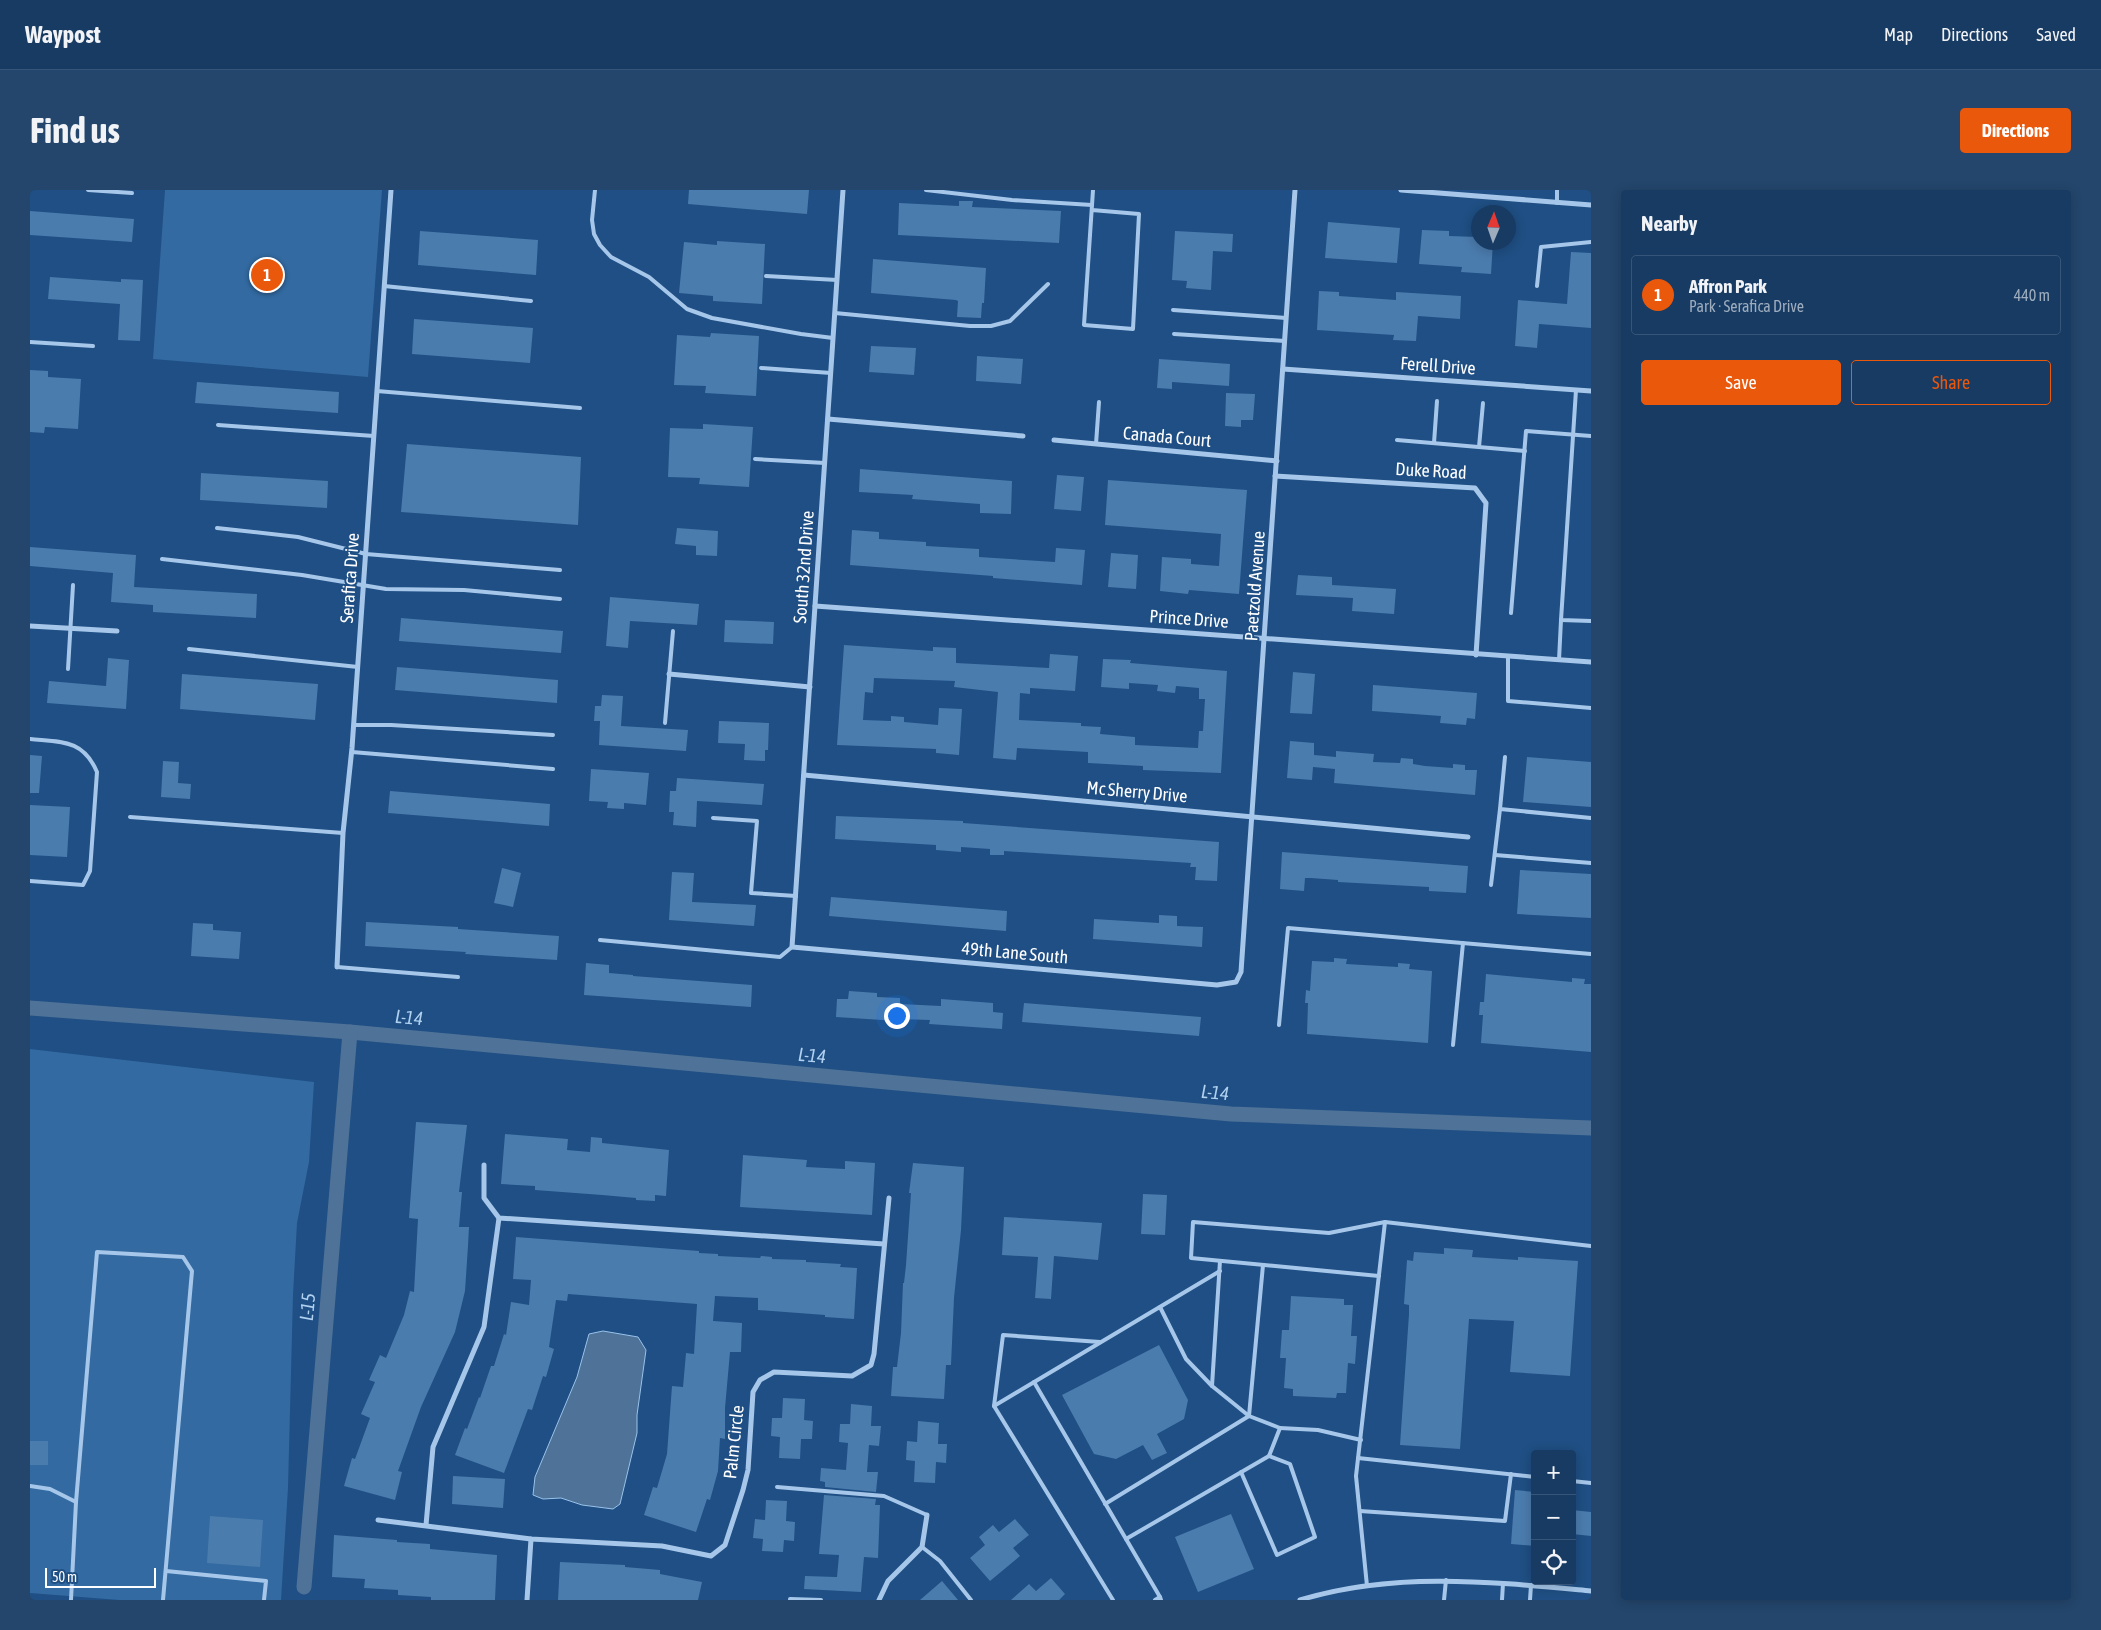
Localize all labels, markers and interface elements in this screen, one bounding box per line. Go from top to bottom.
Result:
text: Waypost [25,21,101,48]
text: Map [1884,24,1913,45]
text: Directions [1941,24,2008,45]
text: Saved [2036,24,2076,45]
button: Directions [1960,108,2071,153]
text: Find us [30,110,120,150]
north arrow [1471,205,1516,250]
text: Nearby [1641,211,1697,235]
pin: 1 [251,256,283,294]
text: Affron Park [1689,275,1767,297]
text: 1 [1654,286,1662,304]
text: 440 m [2014,286,2050,304]
text: Park · Serafica Drive [1689,297,1804,315]
street label: Ferell Drive [1400,352,1476,379]
button: Save [1641,360,1841,405]
button: Share [1851,360,2051,405]
street label: Canada Court [1122,422,1212,451]
street label: Duke Road [1395,458,1467,483]
street label: South 32nd Drive [789,510,818,624]
street label: Paetzold Avenue [1240,530,1269,642]
street label: Serafica Drive [336,532,363,624]
street label: Prince Drive [1149,605,1229,632]
street label: Mc Sherry Drive [1086,777,1188,806]
street label: 49th Lane South [961,937,1069,968]
your location [884,1003,910,1029]
water label: L-14 [394,1005,424,1029]
water label: L-14 [797,1043,827,1067]
water label: L-14 [1200,1080,1230,1104]
water label: L-15 [295,1292,319,1322]
street label: Palm Circle [719,1404,748,1480]
map controls [1531,1450,1576,1585]
button: + [1531,1450,1576,1495]
button: − [1531,1495,1576,1540]
button: locate [1531,1540,1576,1585]
scale bar [45,1565,156,1588]
text: 50 m [52,1569,77,1585]

